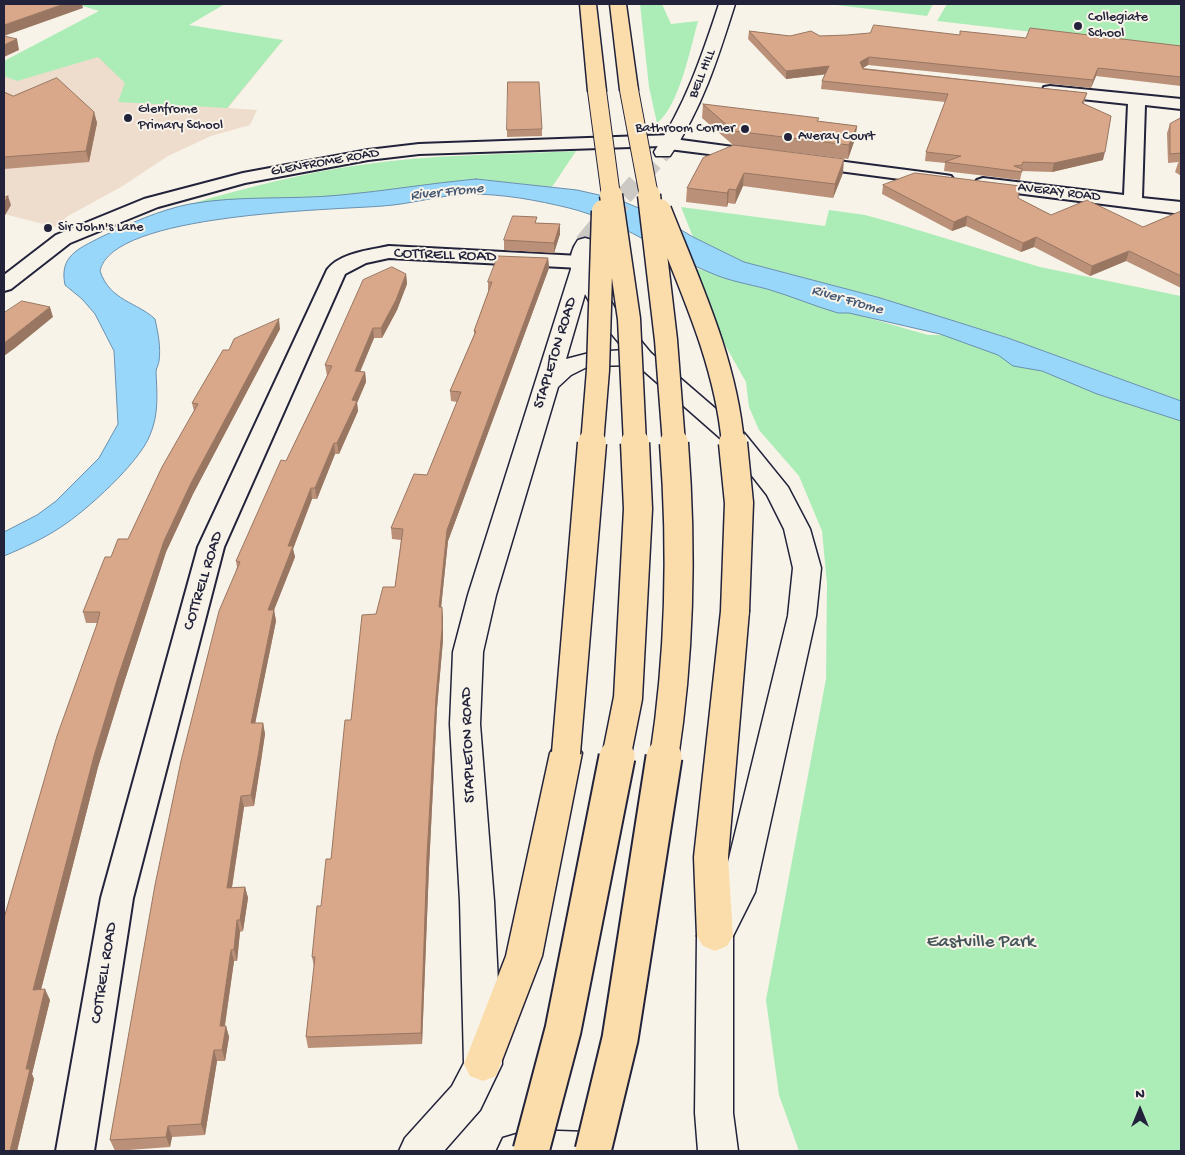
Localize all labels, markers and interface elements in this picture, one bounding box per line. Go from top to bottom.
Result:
place label: Collegiate School [1088,10,1148,42]
marker: Collegiate School [1072,20,1084,32]
street label: BELL HILL [686,47,720,101]
place label: Glenfrome Primary School [138,102,223,134]
marker: Glenfrome Primary School [122,112,134,124]
place label: Bathroom Corner [635,121,735,137]
marker: Bathroom Corner [739,123,751,135]
place label: Averay Court [798,129,875,145]
marker: Averay Court [782,131,794,143]
street label: GLENFROME ROAD [270,145,380,181]
water label: River Frome [410,180,484,206]
street label: AVERAY ROAD [1017,180,1101,206]
place label: Sir John's Lane [58,220,143,236]
marker: Sir John's Lane [42,222,54,234]
street label: COTTRELL ROAD [394,245,496,267]
water label: River Frome [809,282,885,320]
street label: STAPLETON ROAD [530,295,582,411]
street label: COTTRELL ROAD [180,529,228,633]
street label: STAPLETON ROAD [457,687,481,803]
street label: COTTRELL ROAD [88,921,122,1025]
park label: Eastville Park [927,932,1035,954]
north arrow [1115,1085,1165,1135]
text: N [1135,1086,1145,1103]

